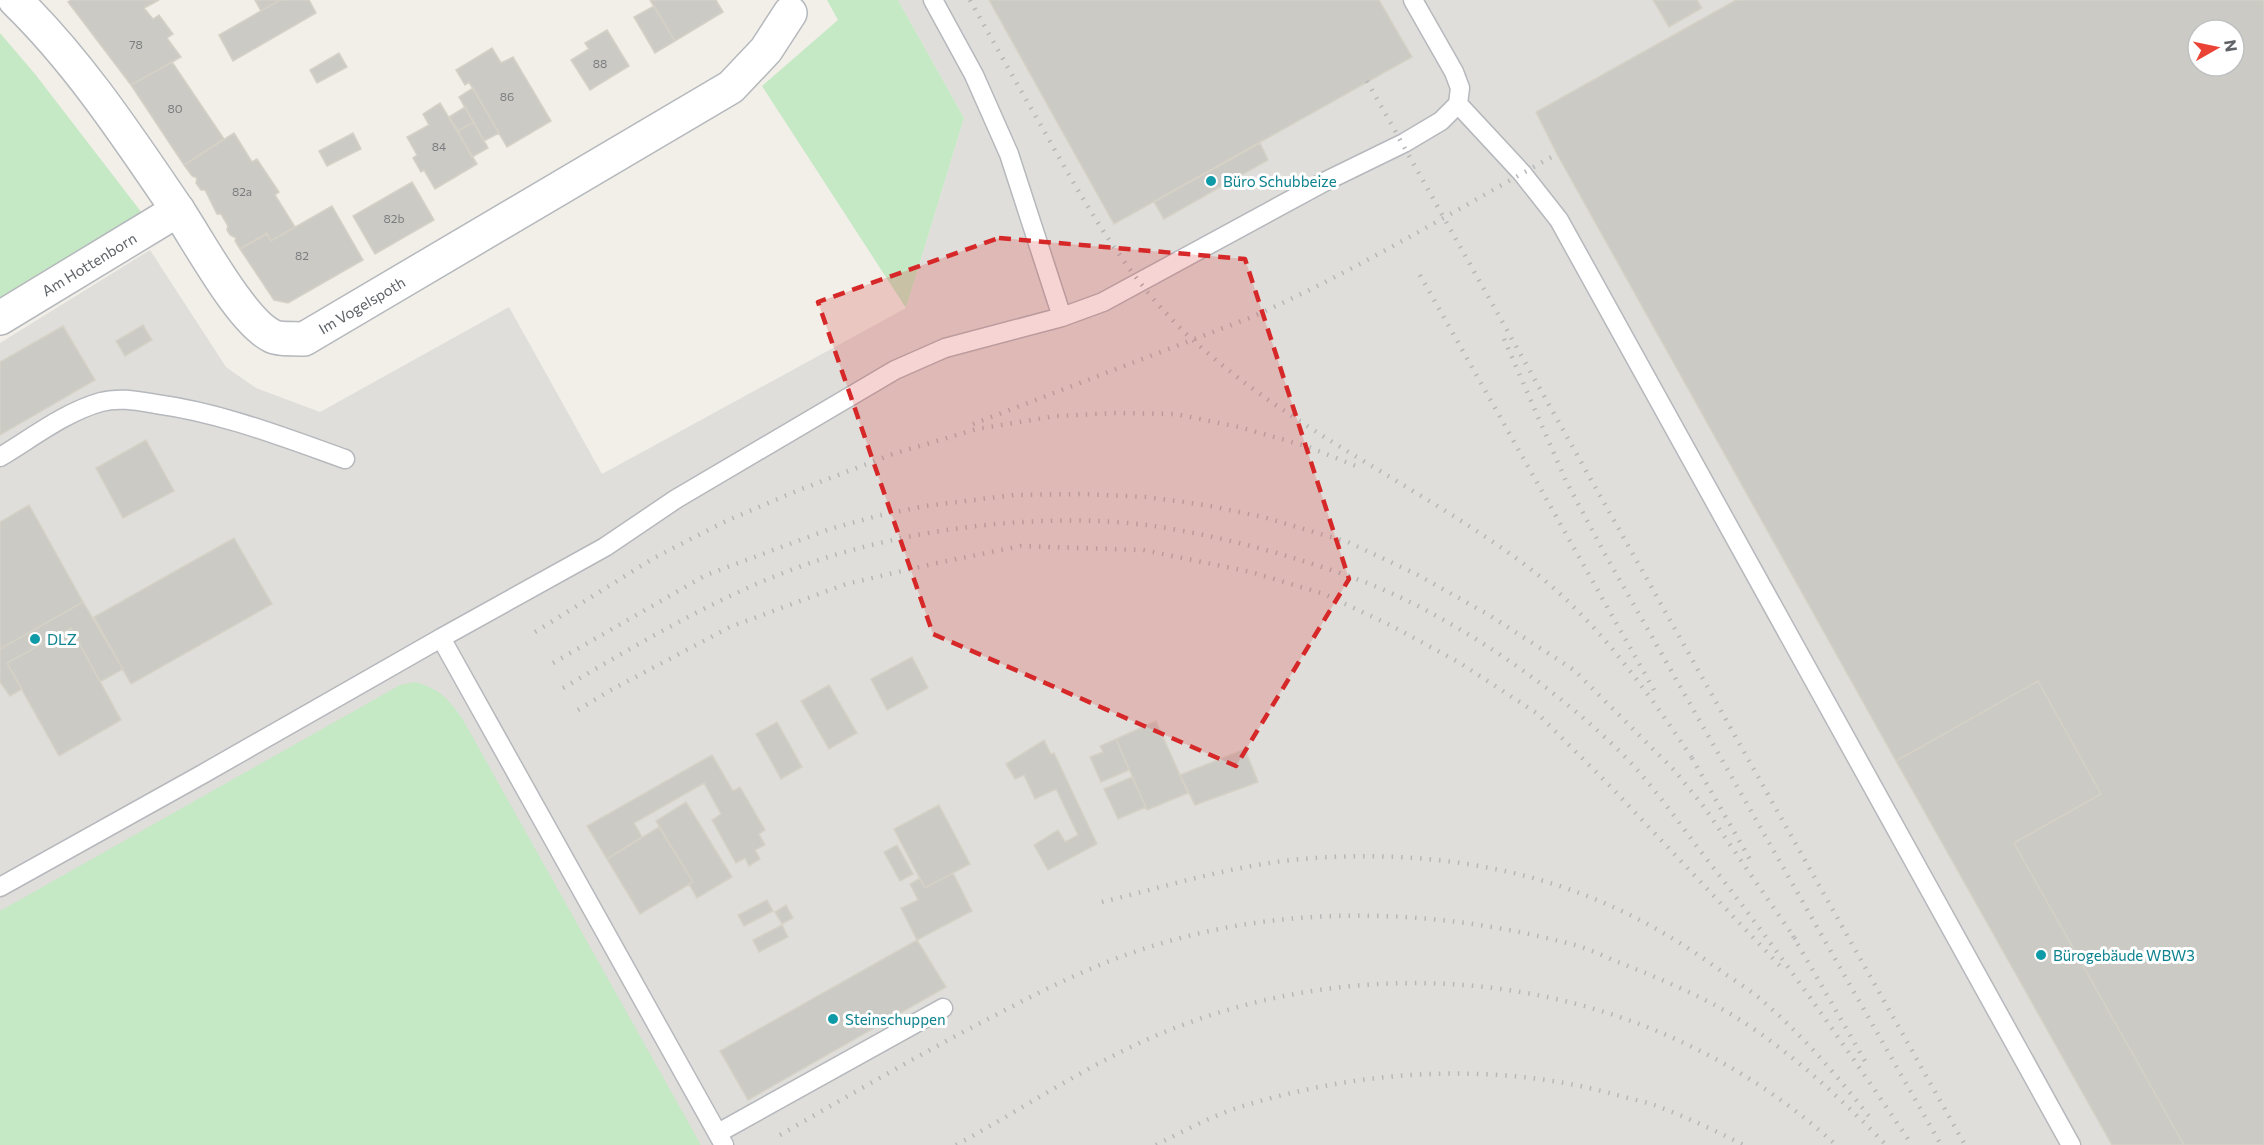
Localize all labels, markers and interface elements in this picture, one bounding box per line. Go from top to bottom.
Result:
north arrow [2186,18,2246,78]
house number: 78 [129,37,143,51]
text: N [2221,38,2242,53]
house number: 88 [593,56,607,70]
house number: 86 [500,89,514,103]
house number: 80 [167,101,183,115]
house number: 84 [432,139,446,153]
place label: Büro Schubbeize [1223,172,1337,190]
marker: Büro Schubbeize [1204,174,1218,188]
house number: 82a [232,184,252,198]
house number: 82b [383,211,405,225]
street label: Am Hottenborn [38,228,140,300]
house number: 82 [295,248,309,262]
street label: Im Vogelspoth [315,272,408,337]
place label: DLZ [47,630,77,648]
marker: DLZ [28,632,42,646]
place label: Bürogebäude WBW3 [2053,946,2195,964]
marker: Bürogebäude WBW3 [2034,948,2048,962]
place label: Steinschuppen [845,1010,946,1028]
marker: Steinschuppen [826,1012,840,1026]

